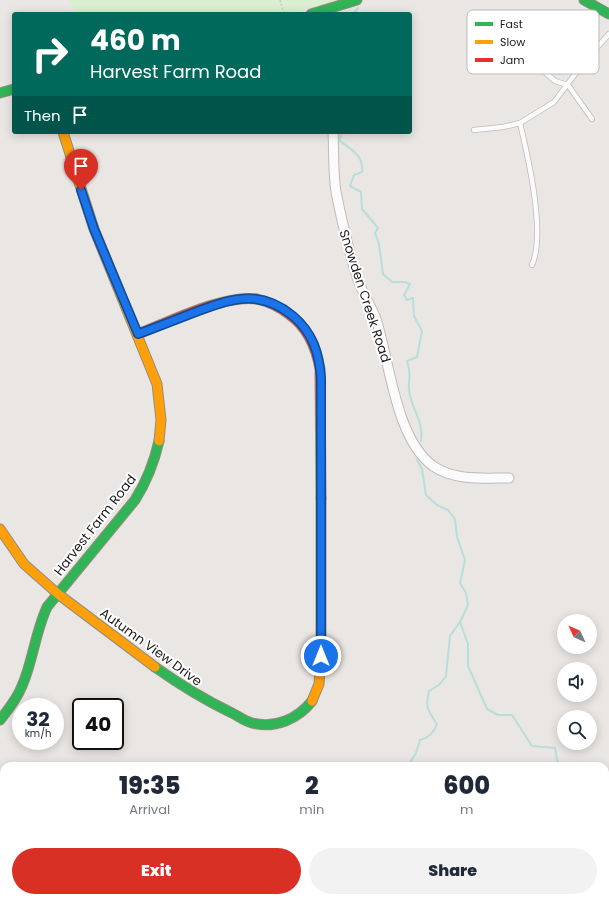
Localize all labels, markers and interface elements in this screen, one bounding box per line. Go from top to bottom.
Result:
legend [467,10,599,74]
text: Fast [500,16,523,32]
text: 460 m [90,21,181,60]
icon: right [24,28,76,80]
text: Slow [500,34,525,50]
text: Jam [500,52,525,68]
text: Harvest Farm Road [90,59,261,84]
icon: arrive [69,104,91,126]
text: Then [24,105,61,126]
pin [64,149,98,190]
icon: arrive [70,155,92,177]
street label: Snowden Creek Road [335,227,395,365]
street label: Harvest Farm Road [49,470,141,580]
street label: Autumn View Drive [96,603,206,691]
north arrow [557,614,597,654]
map controls [557,614,597,750]
position arrow [300,635,342,677]
button: sound [557,662,597,702]
speed limit sign: 40 [72,698,124,750]
text: 32 [26,705,50,733]
button: search [557,710,597,750]
text: km/h [25,726,51,741]
text: 19:35 [119,769,180,802]
text: 2 [305,769,319,802]
text: 600 [443,769,490,802]
text: Arrival [129,800,170,819]
text: min [299,800,324,819]
text: m [460,800,473,819]
button: Exit [12,848,301,894]
button: Share [309,848,597,894]

